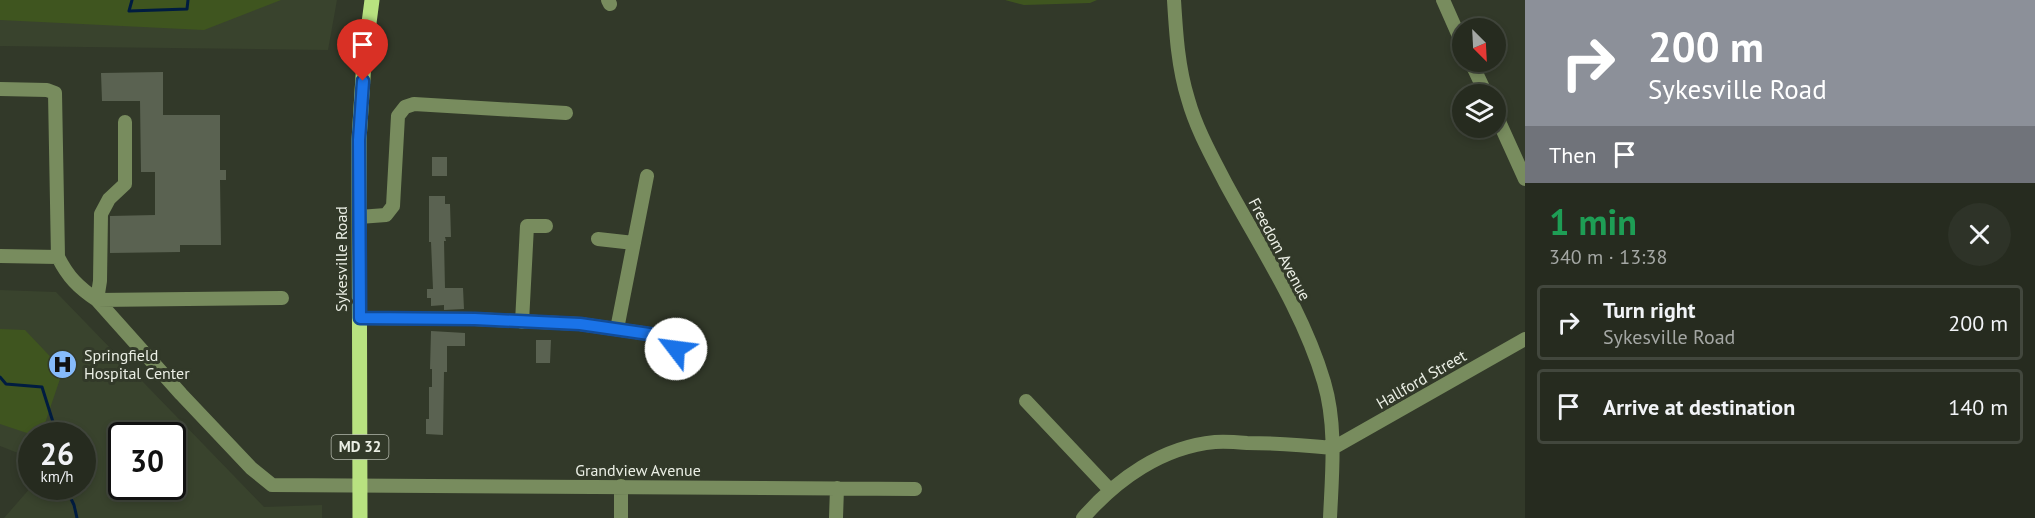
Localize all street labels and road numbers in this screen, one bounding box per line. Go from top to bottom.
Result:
street label: Freedom Avenue [1244,194,1316,304]
street label: Sykesville Road [331,206,351,312]
street label: Hallford Street [1372,345,1470,413]
road number: MD 32 [332,435,388,459]
street label: Grandview Avenue [575,460,701,480]

